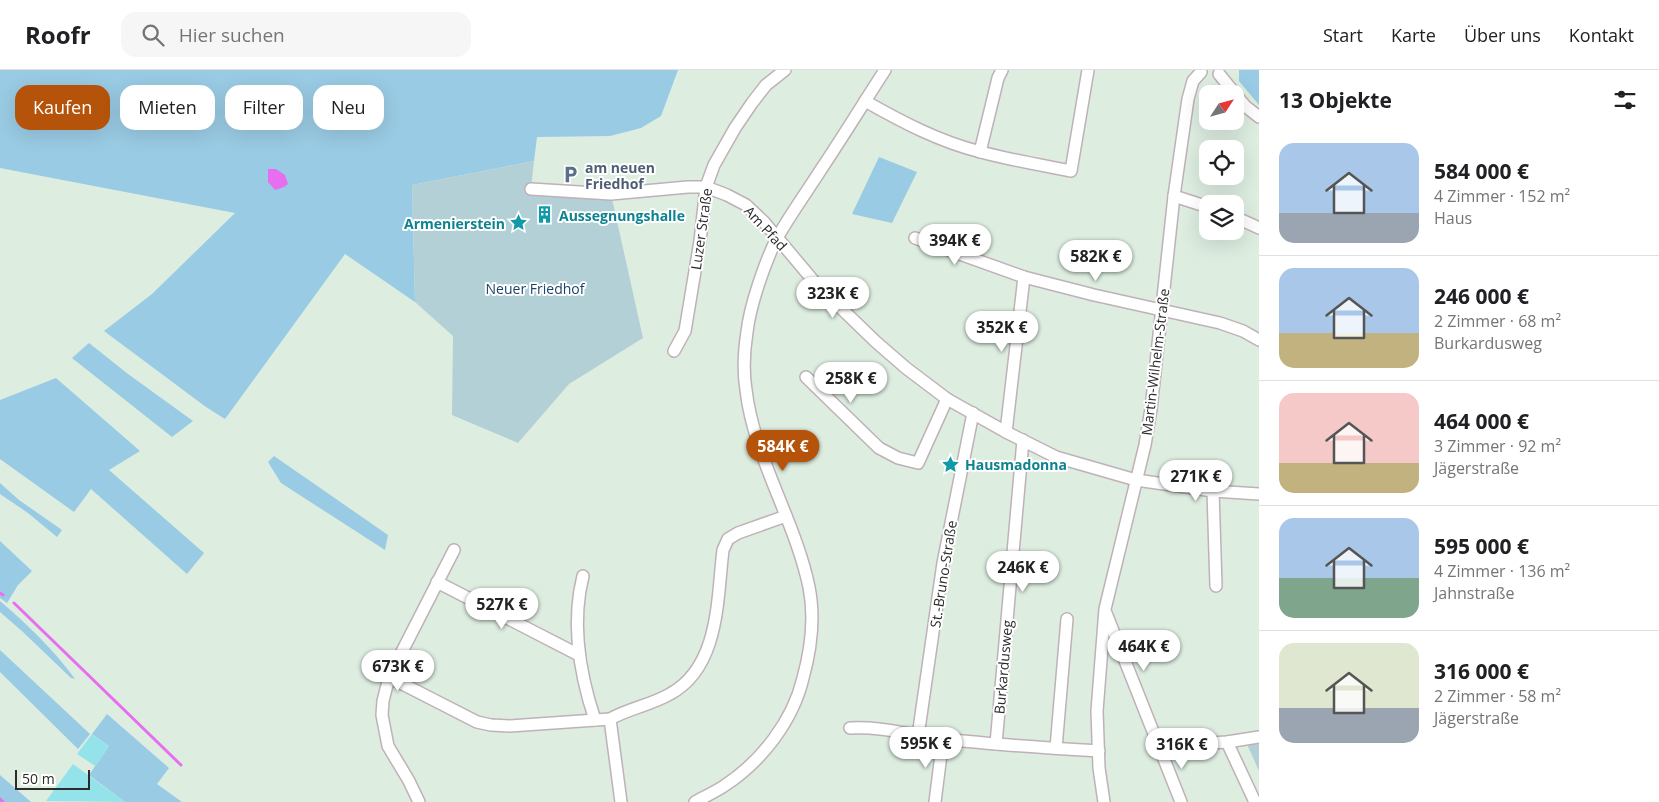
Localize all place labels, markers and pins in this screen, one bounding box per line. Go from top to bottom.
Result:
place label: am neuen Friedhof [585,158,655,193]
parking icon: am neuen Friedhof [561,165,581,185]
building icon: Aussegnungshalle [535,205,555,225]
place label: Aussegnungshalle [559,206,685,225]
place icon: Armenierstein [509,213,529,233]
place label: Armenierstein [404,214,505,233]
pin: 394K € [914,224,996,266]
pin: 582K € [1055,240,1137,282]
pin: 323K € [792,276,874,319]
pin: 352K € [961,310,1043,353]
pin: 258K € [810,362,892,404]
pin: 584K € [742,430,824,472]
place icon: Hausmadonna [941,454,961,474]
place label: Hausmadonna [965,455,1067,474]
pin: 271K € [1155,460,1237,502]
pin: 246K € [982,550,1064,593]
pin: 527K € [461,588,543,630]
pin: 464K € [1103,630,1185,672]
pin: 673K € [357,650,439,692]
pin: 595K € [885,726,967,769]
pin: 316K € [1141,728,1223,770]

